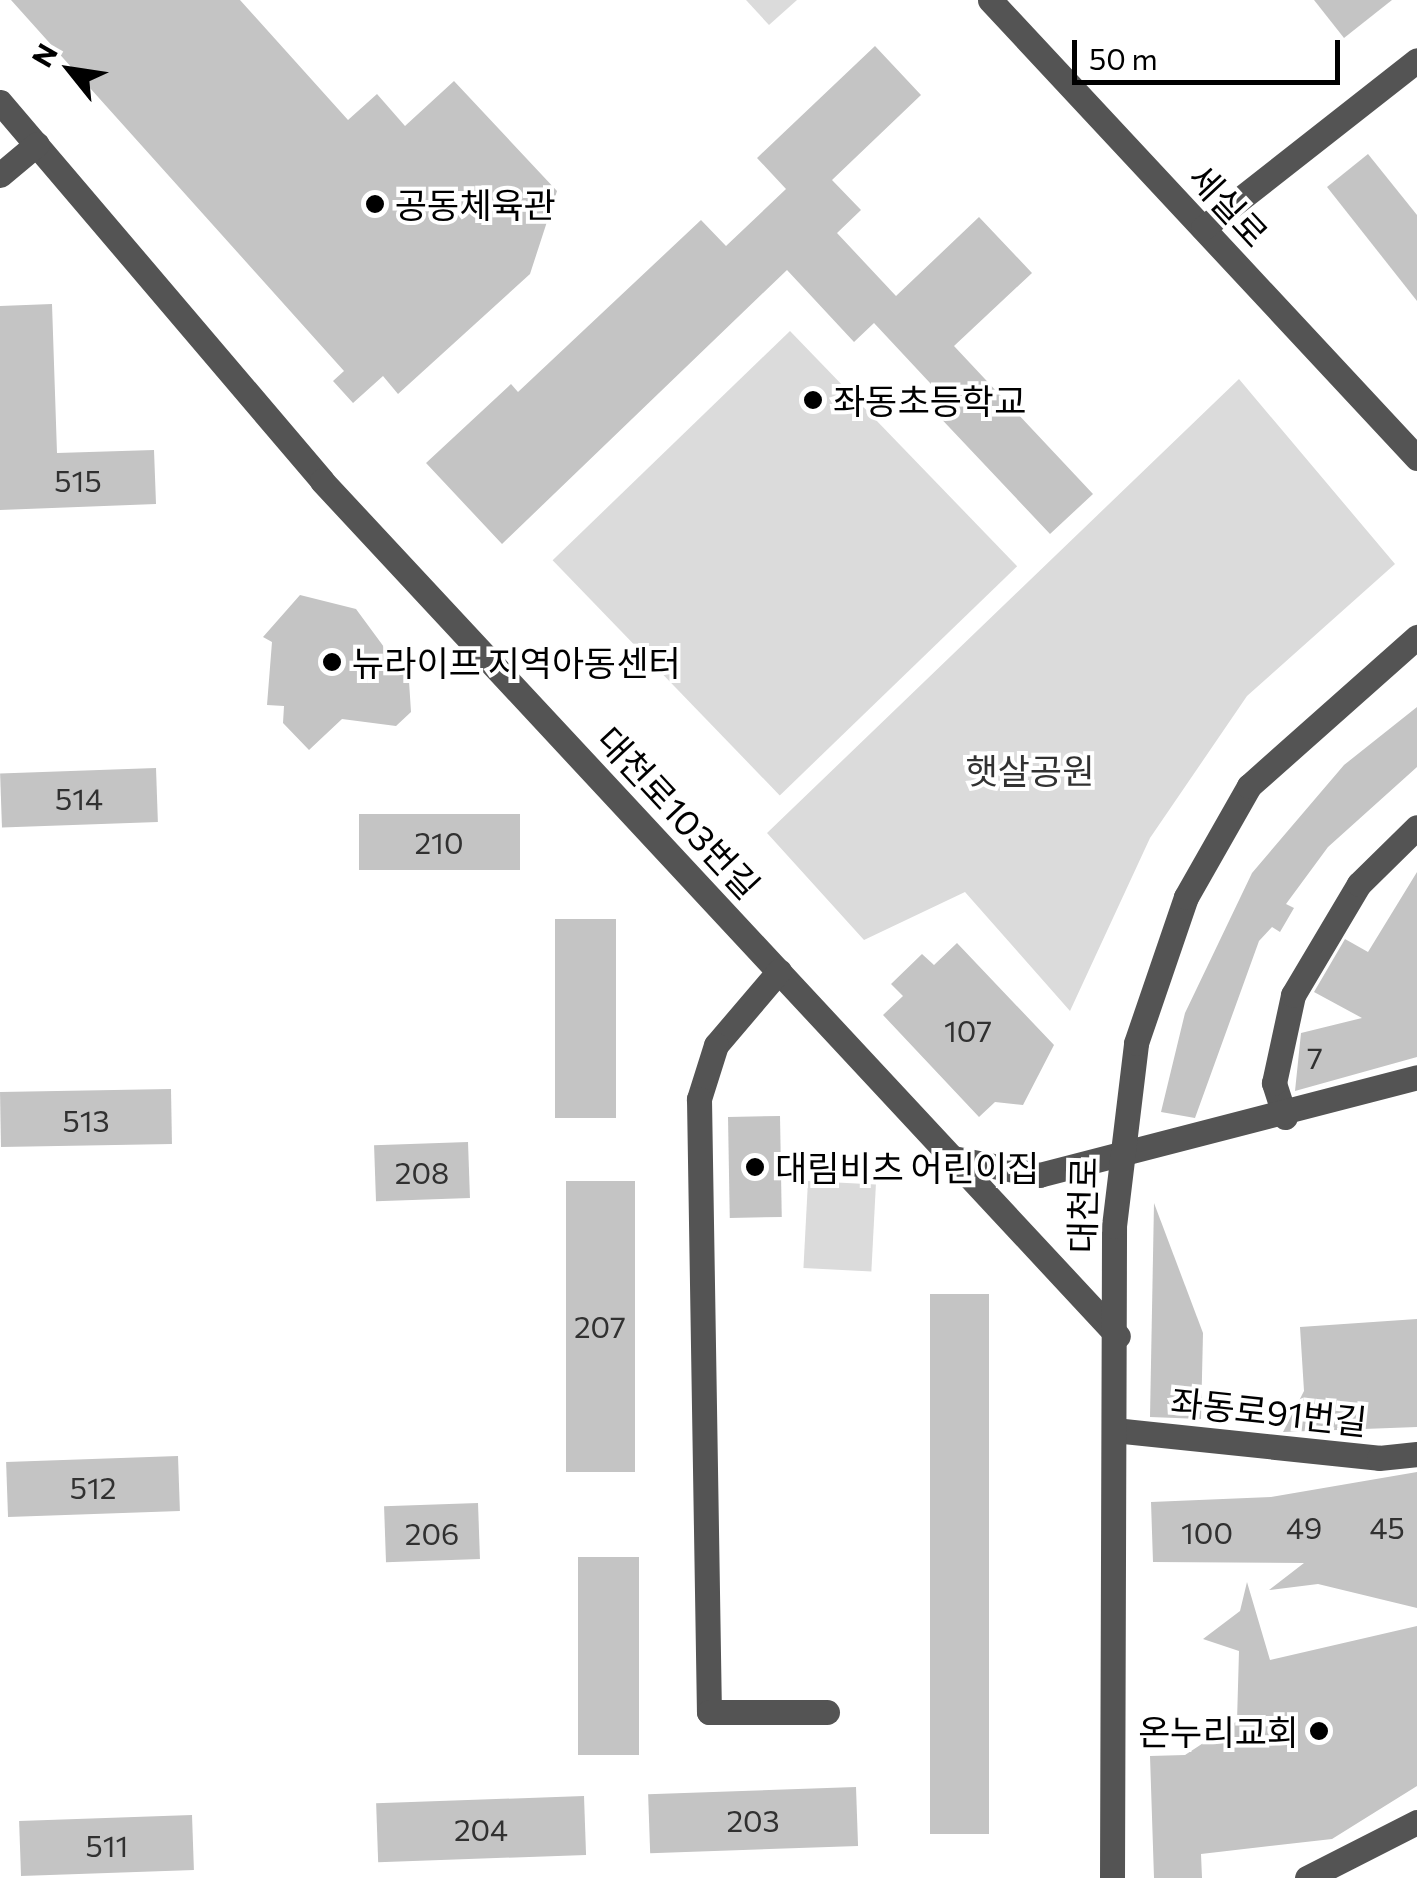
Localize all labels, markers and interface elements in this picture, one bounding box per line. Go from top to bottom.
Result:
north arrow [20,20,120,120]
scale bar [1077,20,1344,82]
text: N [24,37,64,73]
text: 50 m [1089,39,1158,76]
street label: 세실로 [1181,155,1277,255]
place label: 공동체육관 [395,183,556,225]
marker: 공동체육관 [364,193,386,215]
place label: 좌동초등학교 [833,379,1026,421]
marker: 좌동초등학교 [802,389,824,411]
house number: 515 [54,462,102,498]
place label: 뉴라이프 지역아동센터 [352,641,681,683]
marker: 뉴라이프 지역아동센터 [321,651,343,673]
street label: 대천로103번길 [589,718,769,906]
park label: 햇살공원 [966,749,1094,791]
house number: 514 [55,780,103,816]
house number: 210 [414,824,464,860]
house number: 107 [944,1012,992,1048]
house number: 7 [1307,1039,1323,1075]
house number: 513 [62,1102,110,1138]
place label: 대림비츠 어린이집 [775,1146,1039,1188]
house number: 208 [395,1154,449,1190]
marker: 대림비츠 어린이집 [744,1156,766,1178]
street label: 대천로 [1060,1156,1104,1254]
house number: 207 [574,1308,626,1344]
street label: 좌동로91번길 [1169,1380,1369,1442]
house number: 512 [70,1469,116,1505]
house number: 49 [1286,1509,1322,1545]
house number: 45 [1369,1509,1405,1545]
house number: 100 [1181,1514,1233,1550]
house number: 206 [405,1515,459,1551]
place label: 온누리교회 [1138,1710,1299,1752]
marker: 온누리교회 [1308,1720,1330,1742]
house number: 203 [726,1802,780,1838]
house number: 204 [454,1811,508,1847]
house number: 511 [86,1827,128,1863]

